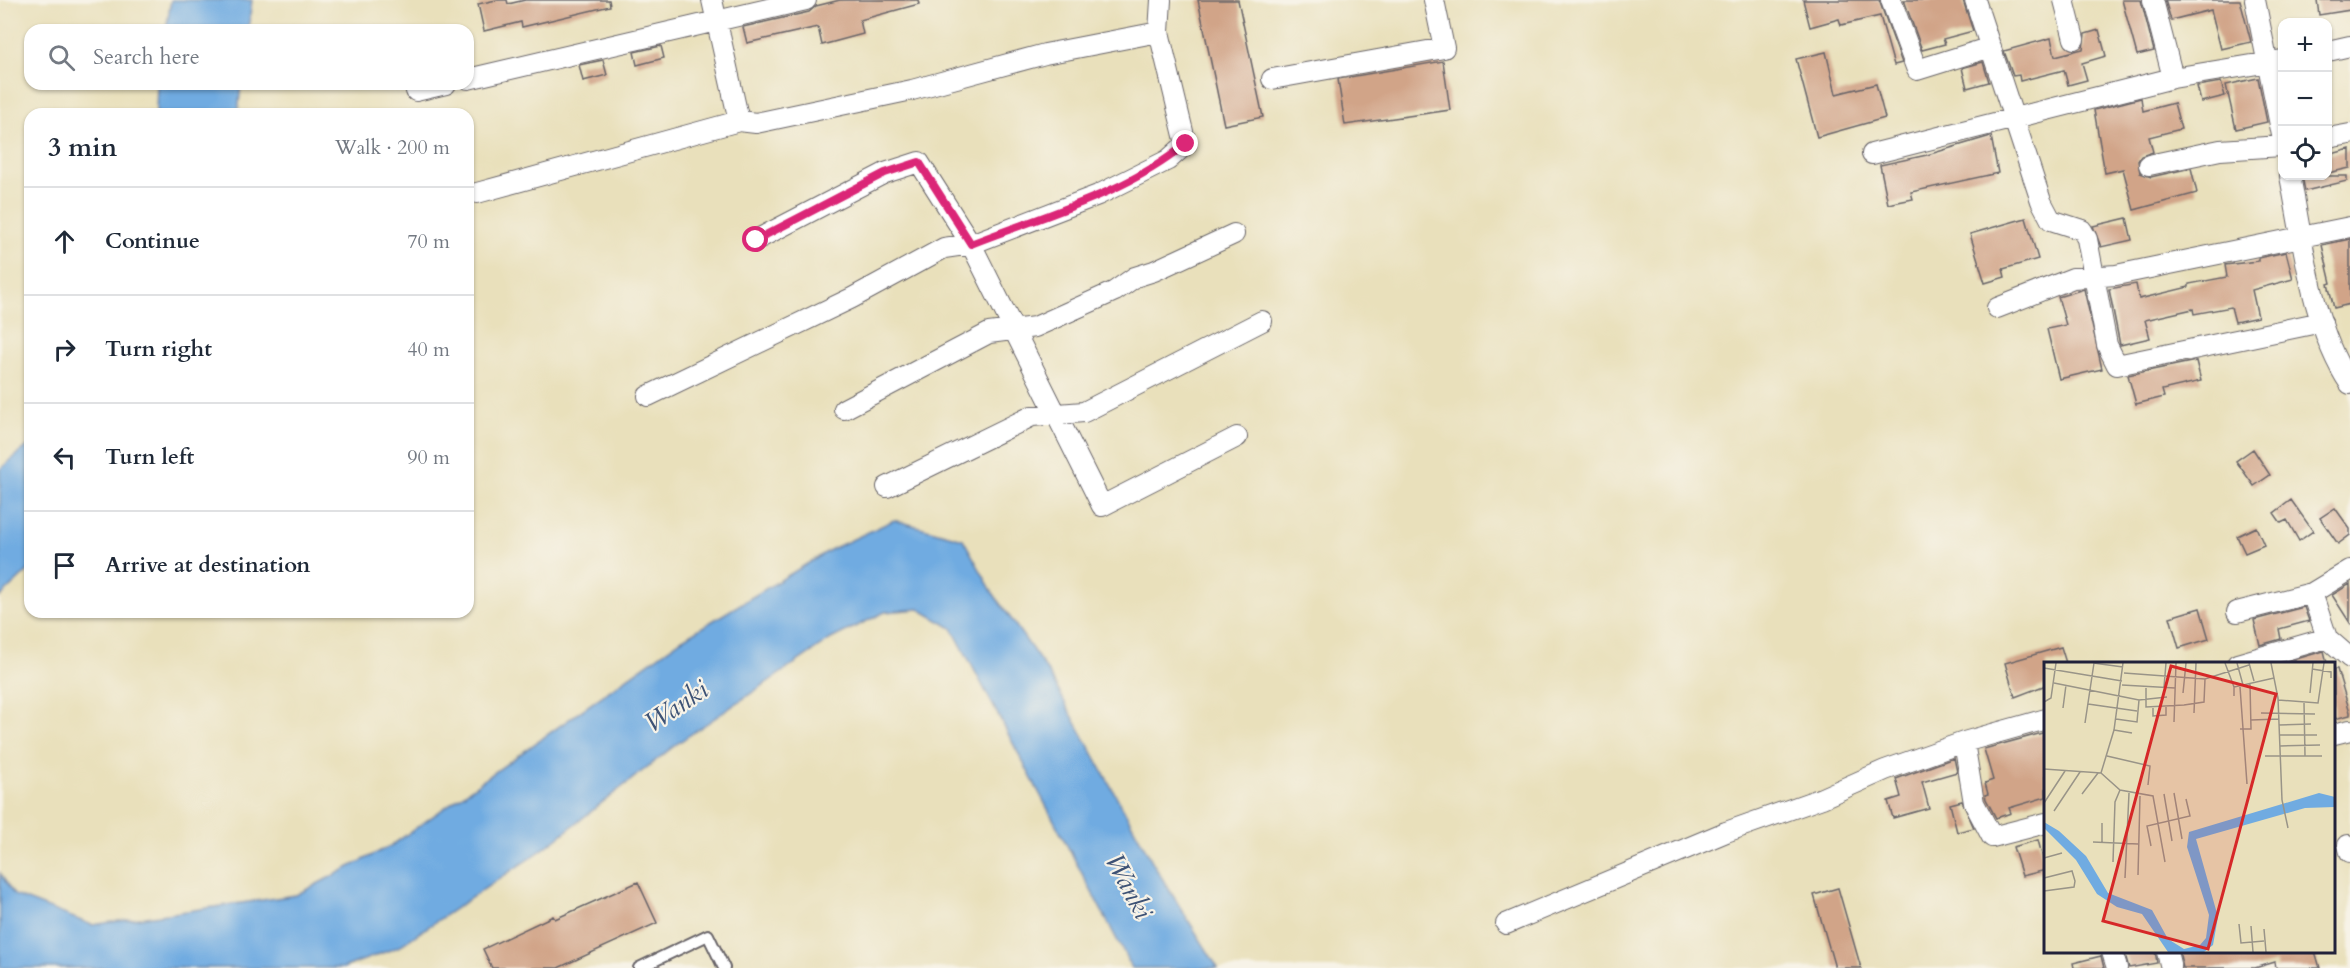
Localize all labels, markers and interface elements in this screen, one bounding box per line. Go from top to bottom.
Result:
map controls [2278,18,2332,180]
button: + [2278,18,2332,72]
search box [24,24,474,90]
icon: search [45,41,78,74]
text: Search here [93,42,200,72]
button: − [2278,72,2332,126]
button: locate [2278,126,2332,180]
text: 3 min [48,130,117,165]
route end [1172,130,1198,156]
text: Walk · 200 m [335,134,450,161]
icon: ahead [48,225,81,258]
text: Continue [105,226,200,256]
route start [742,226,768,252]
text: 70 m [407,228,450,255]
icon: right [48,333,81,366]
text: Turn right [105,334,212,364]
text: 40 m [407,336,450,363]
icon: left [48,441,81,474]
text: Turn left [105,442,194,472]
text: 90 m [407,444,450,471]
icon: arrive [48,549,81,582]
text: Arrive at destination [105,550,310,580]
inset map [2044,662,2335,953]
water label: Wanki [637,671,716,741]
water label: Wanki [1096,847,1162,926]

